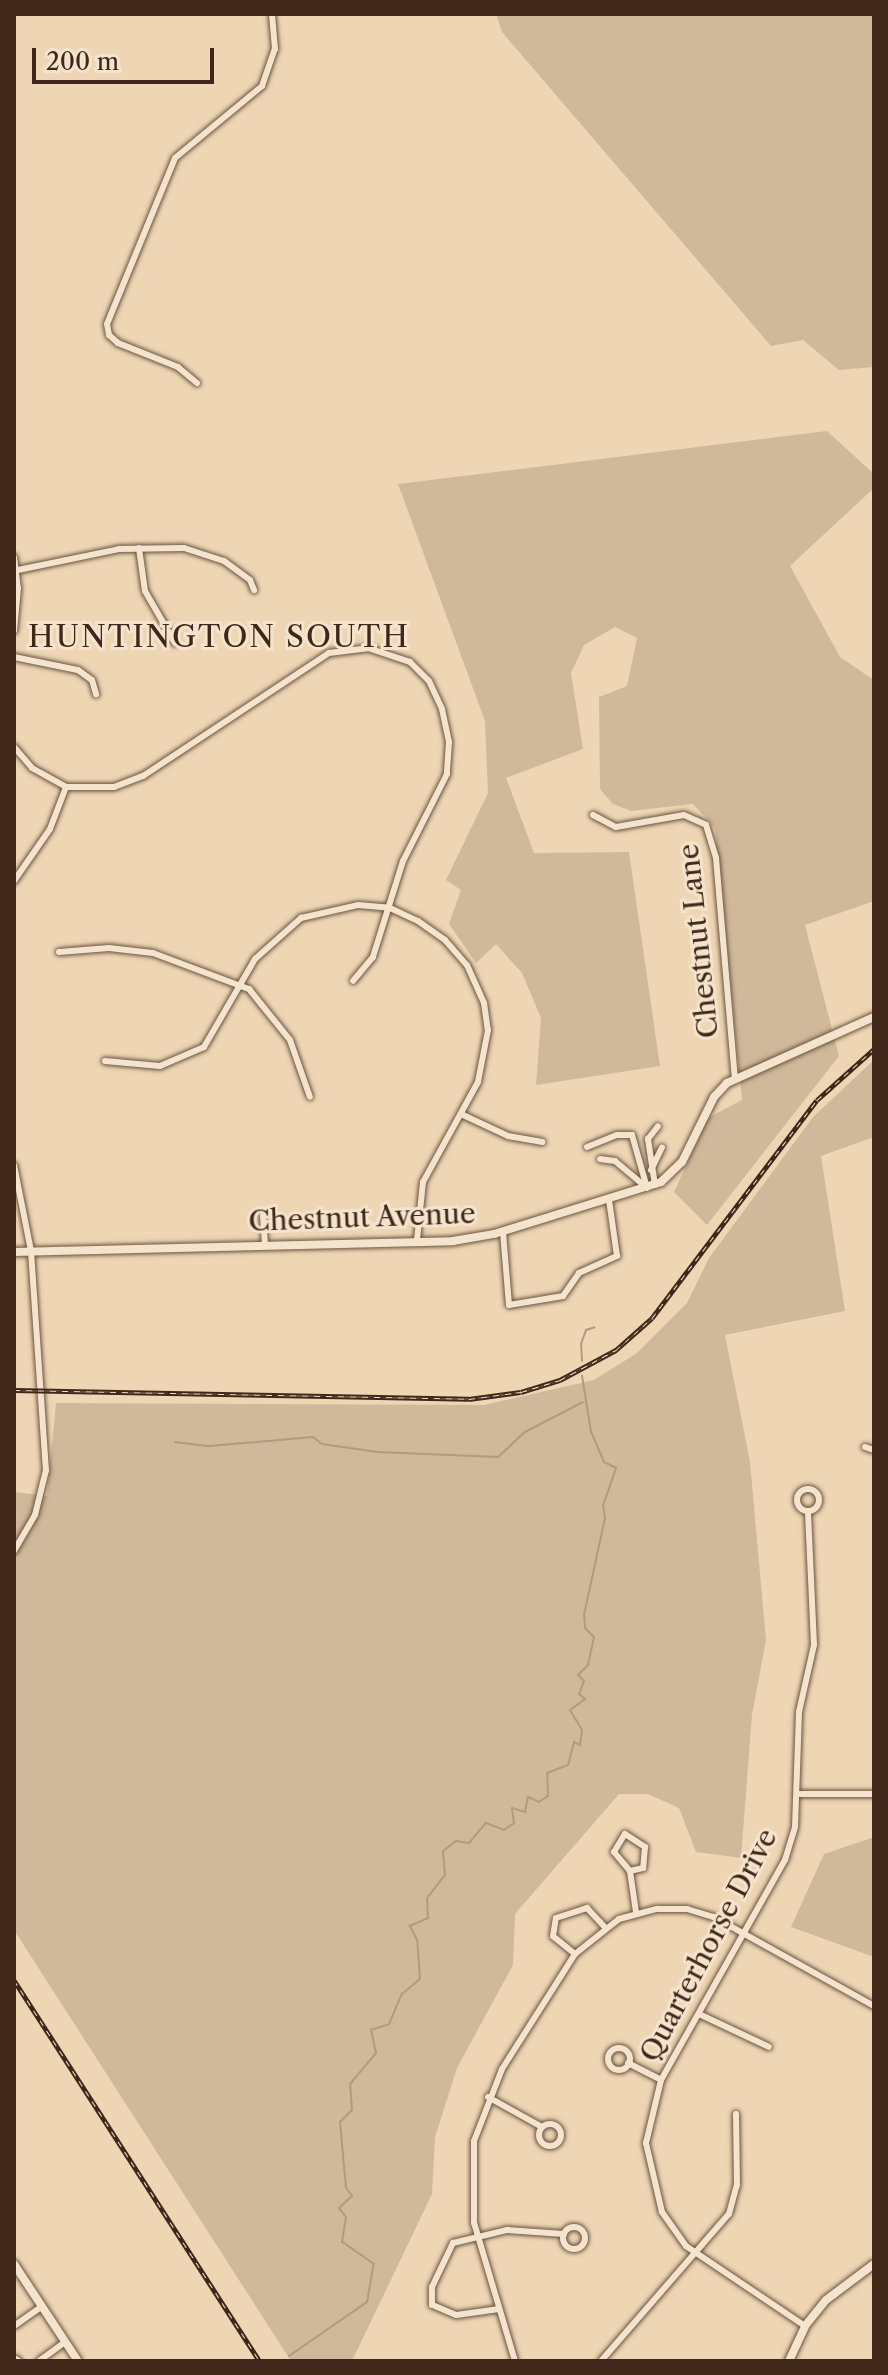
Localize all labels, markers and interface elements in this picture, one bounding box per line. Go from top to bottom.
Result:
scale bar [36,32,218,82]
text: 200 m [46,47,119,76]
district label: HUNTINGTON SOUTH [28,619,410,655]
street label: Chestnut Lane [671,842,725,1040]
street label: Chestnut Avenue [247,1196,477,1238]
street label: Quarterhorse Drive [632,1823,784,2067]

